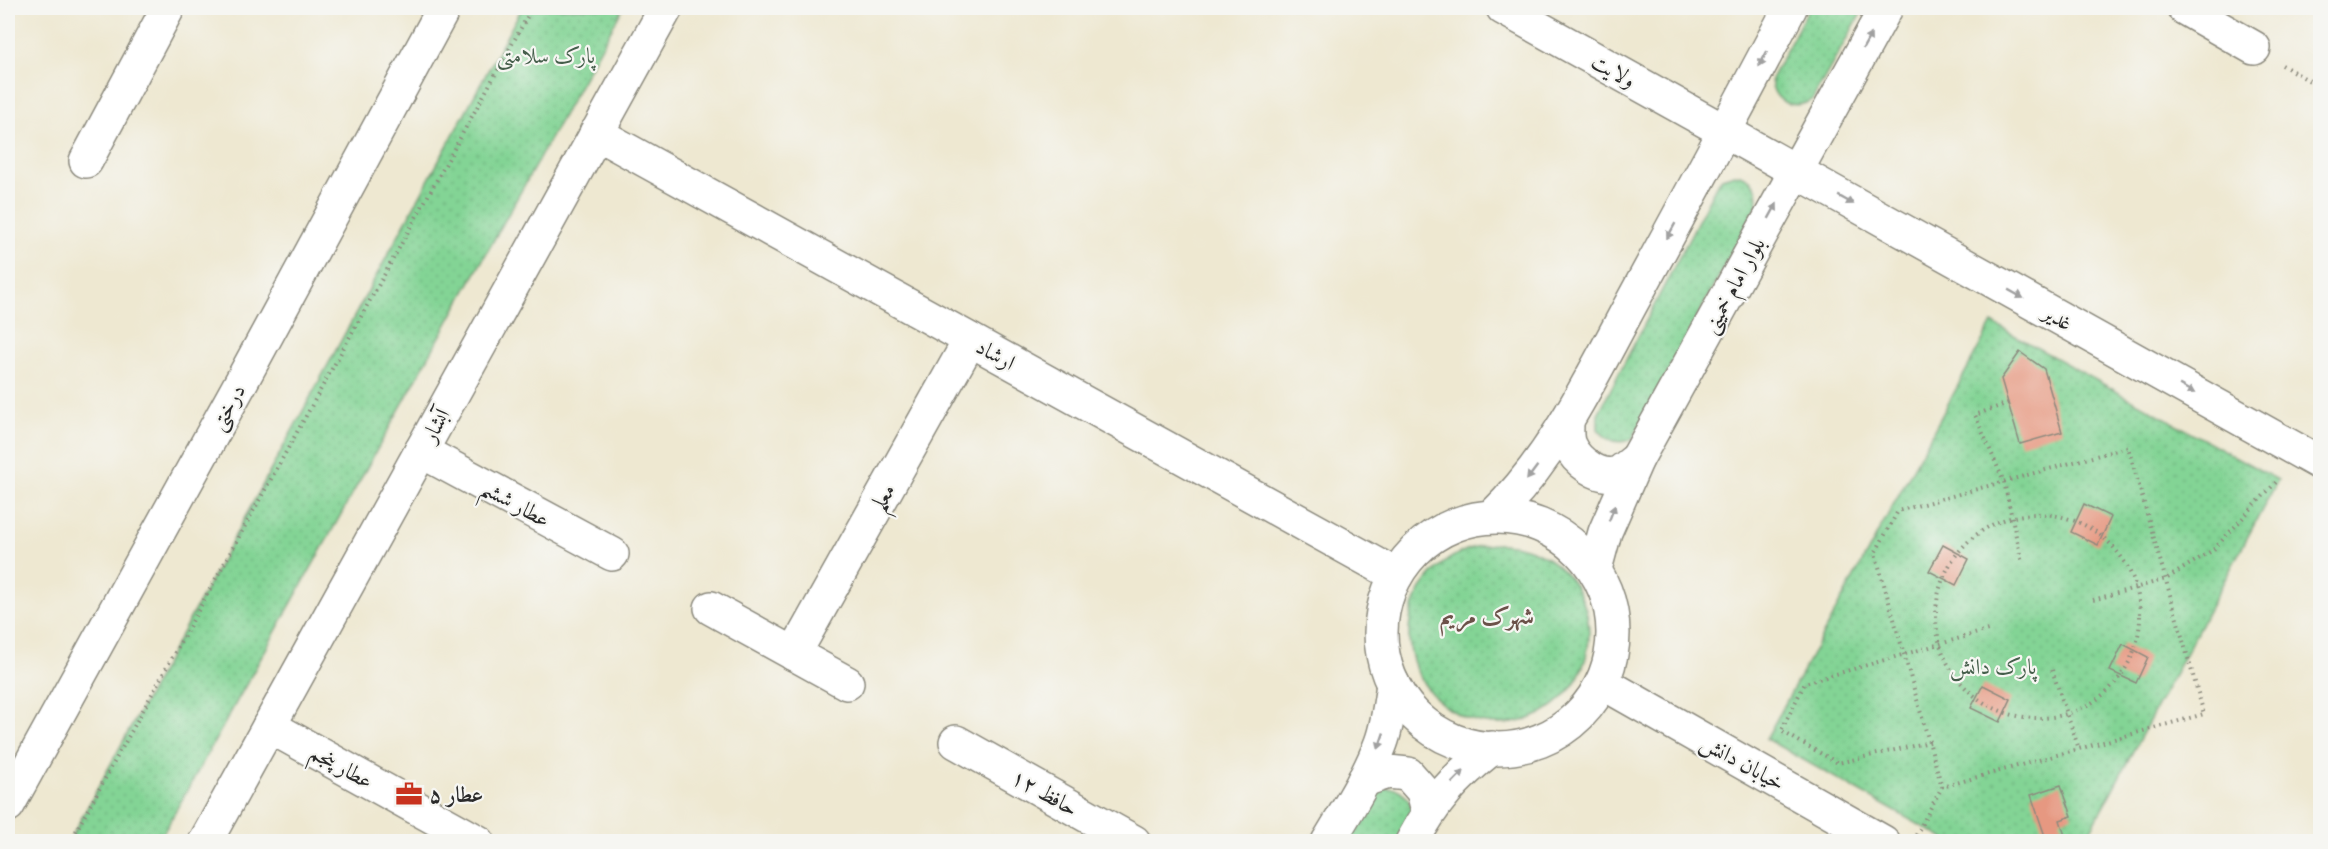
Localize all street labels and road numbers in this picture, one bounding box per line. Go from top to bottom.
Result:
street label: ولایت [1586,45,1642,95]
street label: بلوار امام خمینی [1693,231,1776,341]
street label: غدیر [2036,295,2079,338]
street label: ارشاد [970,330,1022,378]
street label: درختی [201,378,253,436]
street label: آبشار [412,400,458,449]
street label: عطار ششم [473,471,556,540]
street label: معلم [861,477,909,520]
street label: خیابان دانش [1695,726,1791,798]
street label: عطار پنجم [302,736,379,801]
street label: حافظ ۱۲ [1006,761,1084,823]

